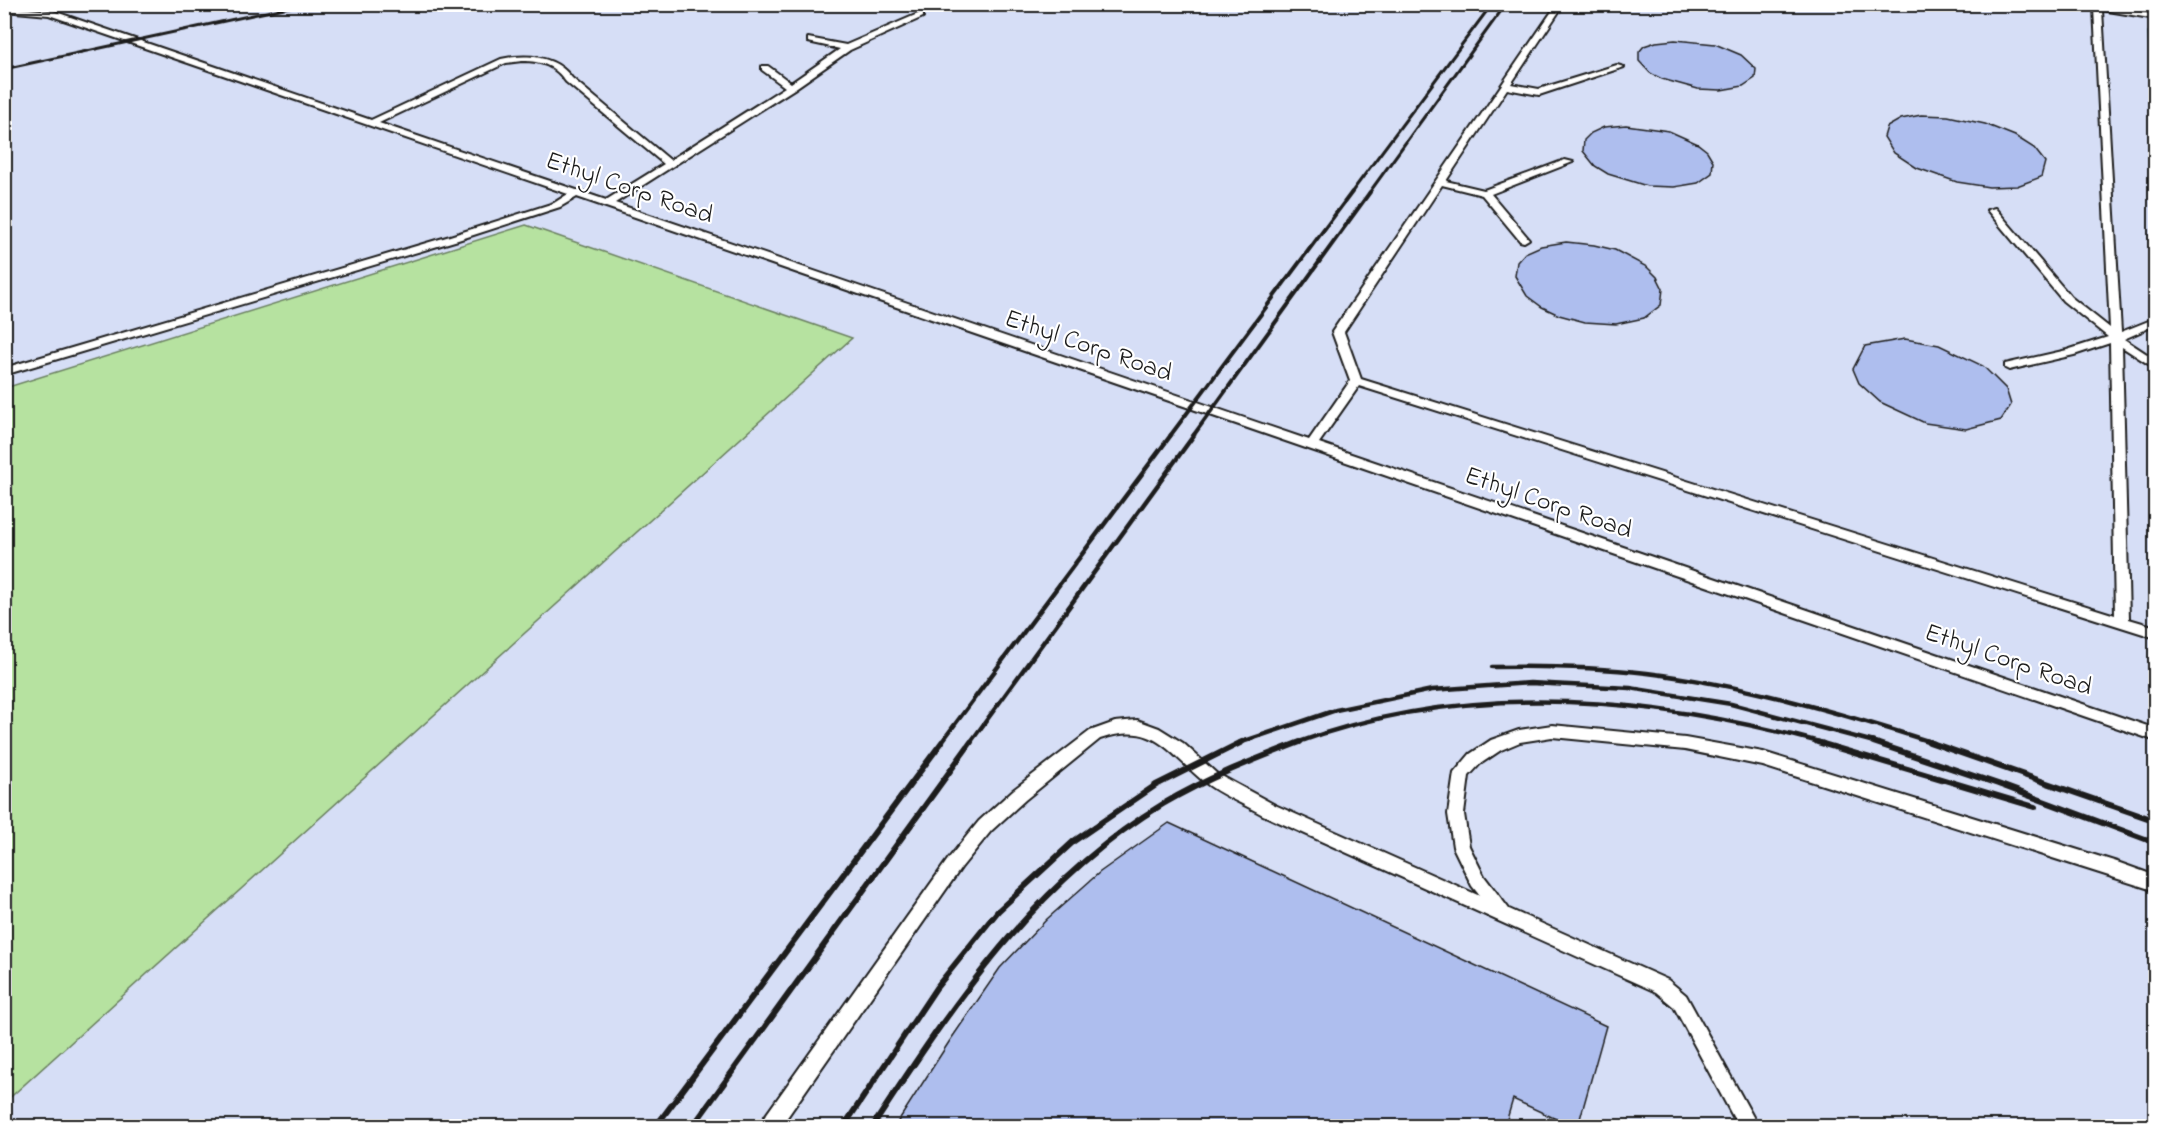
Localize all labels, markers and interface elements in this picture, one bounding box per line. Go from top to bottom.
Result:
street label: Ethyl Corp Road [540,143,718,236]
street label: Ethyl Corp Road [999,301,1177,394]
street label: Ethyl Corp Road [1459,458,1637,551]
street label: Ethyl Corp Road [1919,615,2097,708]

